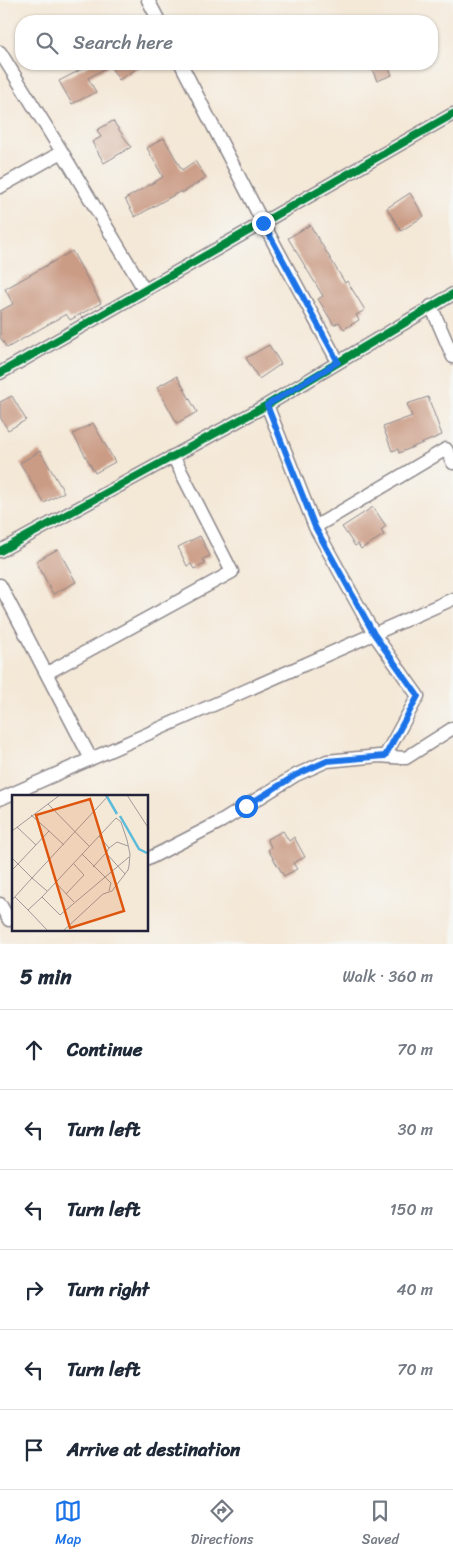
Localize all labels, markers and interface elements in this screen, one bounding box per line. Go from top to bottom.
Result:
search box [15,15,438,70]
text: Search here [73,26,173,59]
icon: search [33,29,61,57]
route end [252,212,275,235]
inset map [12,795,149,932]
route start [235,795,258,818]
text: 5 min [20,958,72,996]
text: Walk · 360 m [343,962,433,991]
text: Continue [67,1033,143,1066]
text: 70 m [397,1035,433,1064]
icon: ahead [20,1036,48,1064]
text: Turn left [67,1113,140,1146]
text: 30 m [398,1115,433,1144]
icon: left [20,1116,48,1144]
text: Turn left [67,1193,140,1226]
text: 150 m [390,1195,433,1224]
icon: left [20,1196,48,1224]
text: Turn right [67,1273,149,1306]
text: 40 m [396,1275,433,1304]
icon: right [20,1276,48,1304]
text: Turn left [67,1353,140,1386]
text: 70 m [397,1355,433,1384]
icon: left [20,1356,48,1384]
text: Arrive at destination [67,1433,240,1466]
icon: arrive [20,1436,48,1464]
tab: Map [54,1497,82,1552]
tab: Directions [191,1497,253,1552]
tab: Saved [362,1497,399,1552]

